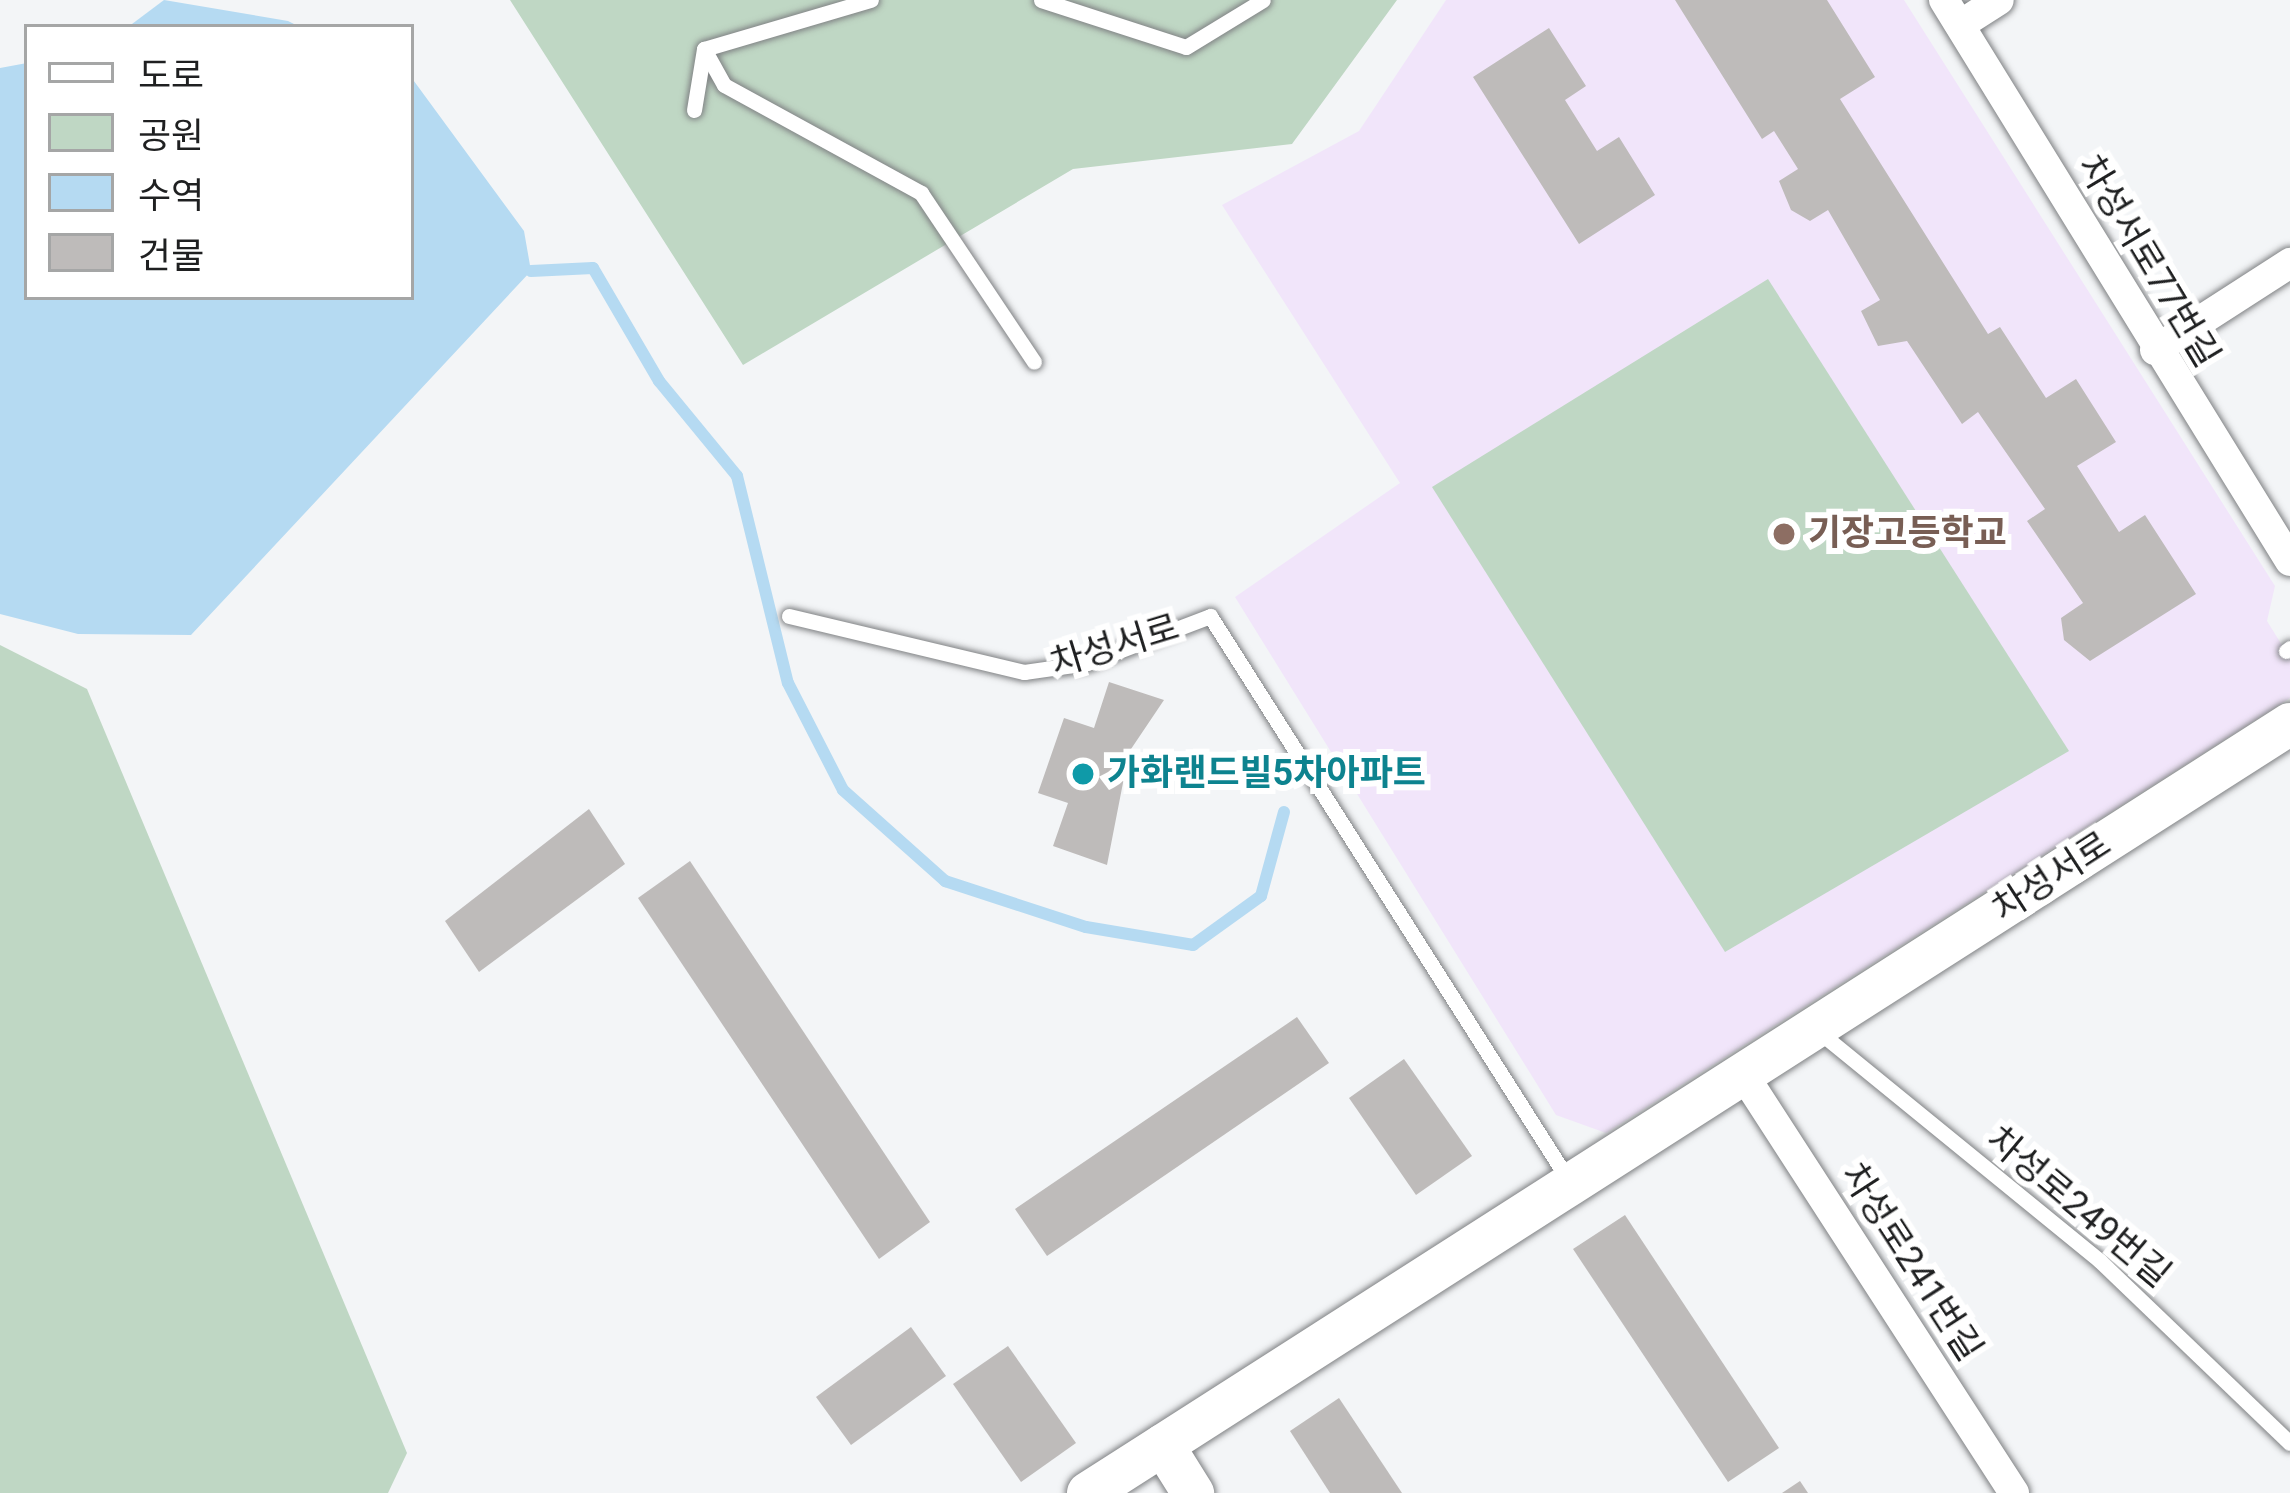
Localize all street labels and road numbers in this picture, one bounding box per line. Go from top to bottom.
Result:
street label: 차성서로77번길 [2068,147,2228,375]
street label: 차성서로 [1045,606,1185,686]
street label: 차성서로 [1985,823,2119,931]
street label: 차성로249번길 [1977,1118,2179,1296]
street label: 차성로241번길 [1831,1155,1991,1369]

